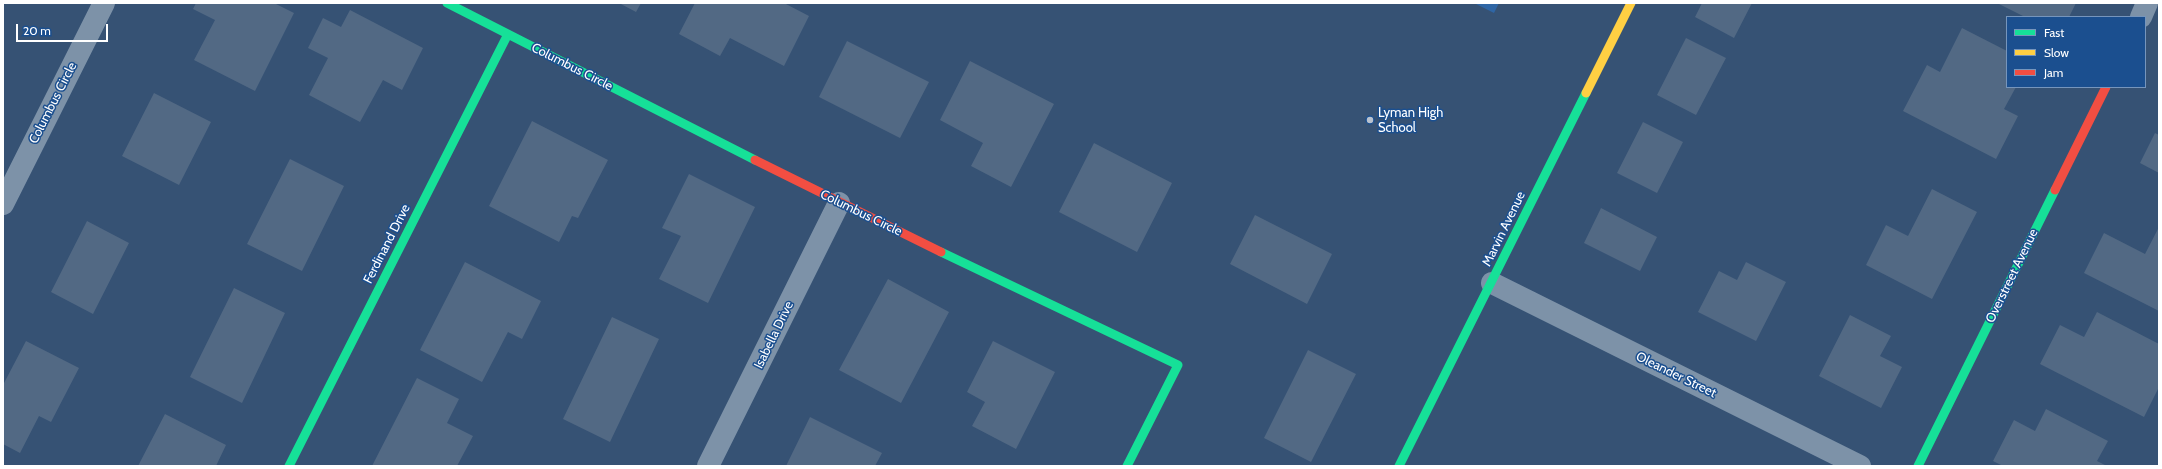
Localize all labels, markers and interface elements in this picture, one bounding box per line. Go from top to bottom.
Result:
scale bar [18,16,110,42]
legend [2006,16,2146,88]
text: 20 m [23,23,51,38]
text: Fast [2044,25,2064,40]
street label: Columbus Circle [529,40,615,94]
text: Slow [2044,45,2069,60]
street label: Columbus Circle [26,60,80,146]
text: Jam [2044,65,2063,80]
place label: Lyman High School [1378,105,1443,136]
marker: Lyman High School [1365,115,1375,125]
street label: Columbus Circle [817,186,905,240]
street label: Marvin Avenue [1479,189,1529,269]
street label: Ferdinand Drive [360,202,414,286]
street label: Overstreet Avenue [1983,226,2041,326]
street label: Isabella Drive [751,299,797,371]
street label: Oleander Street [1633,349,1719,401]

